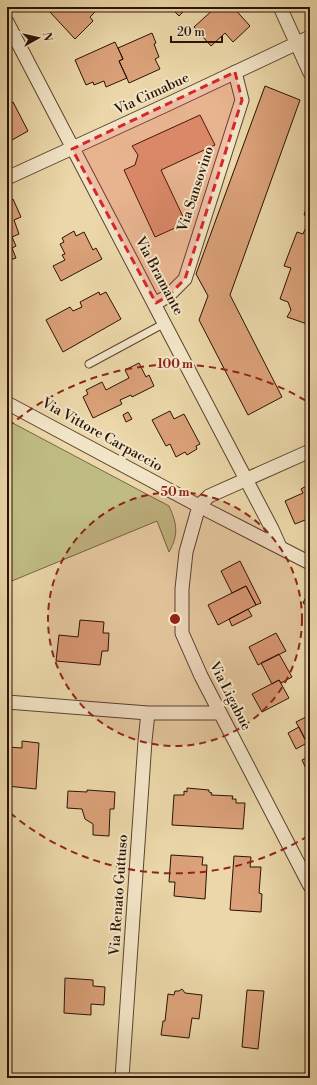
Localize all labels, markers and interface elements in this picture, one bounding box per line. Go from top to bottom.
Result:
north arrow [18,18,58,58]
scale bar [171,18,222,44]
text: 20 m [177,25,205,40]
text: N [39,31,54,42]
street label: Via Cimabue [111,69,192,120]
street label: Via Sansovino [173,144,218,235]
street label: Via Bramante [130,233,187,318]
text: 100 m [157,357,193,372]
street label: Via Vittore Carpaccio [37,394,166,476]
text: 50 m [160,485,190,500]
centre of rings [168,612,182,626]
street label: Via Ligabue [204,658,255,734]
street label: Via Renato Guttuso [106,834,132,957]

